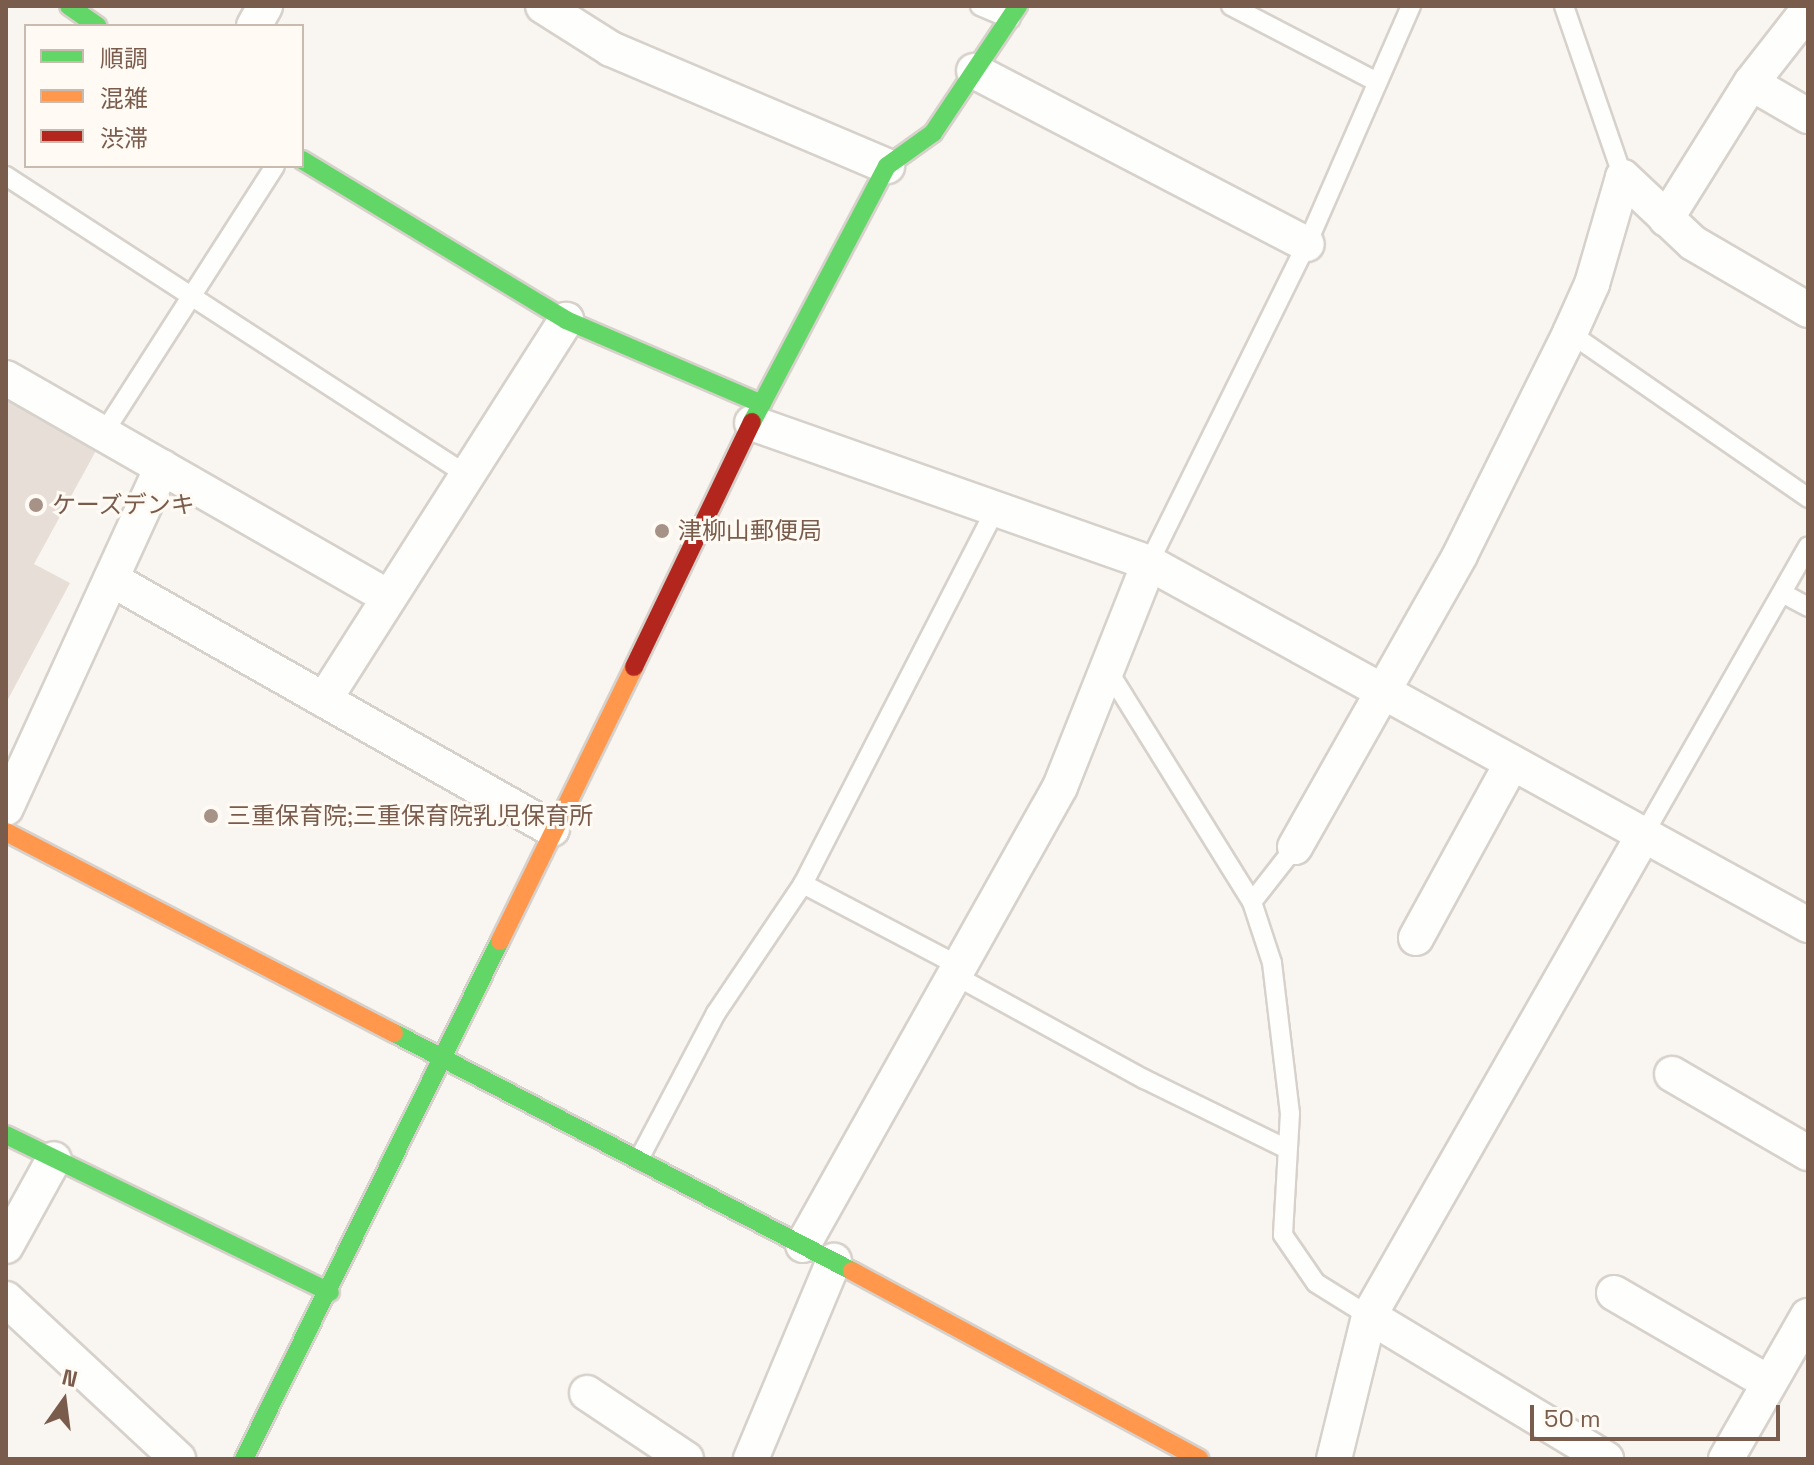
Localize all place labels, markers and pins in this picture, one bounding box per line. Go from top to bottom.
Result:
place label: ケーズデンキ [52,491,196,519]
marker: ケーズデンキ [27,496,45,514]
place label: 津柳山郵便局 [678,517,822,545]
marker: 津柳山郵便局 [653,522,671,540]
place label: 三重保育院;三重保育院乳児保育所 [227,802,593,830]
marker: 三重保育院;三重保育院乳児保育所 [202,807,220,825]

